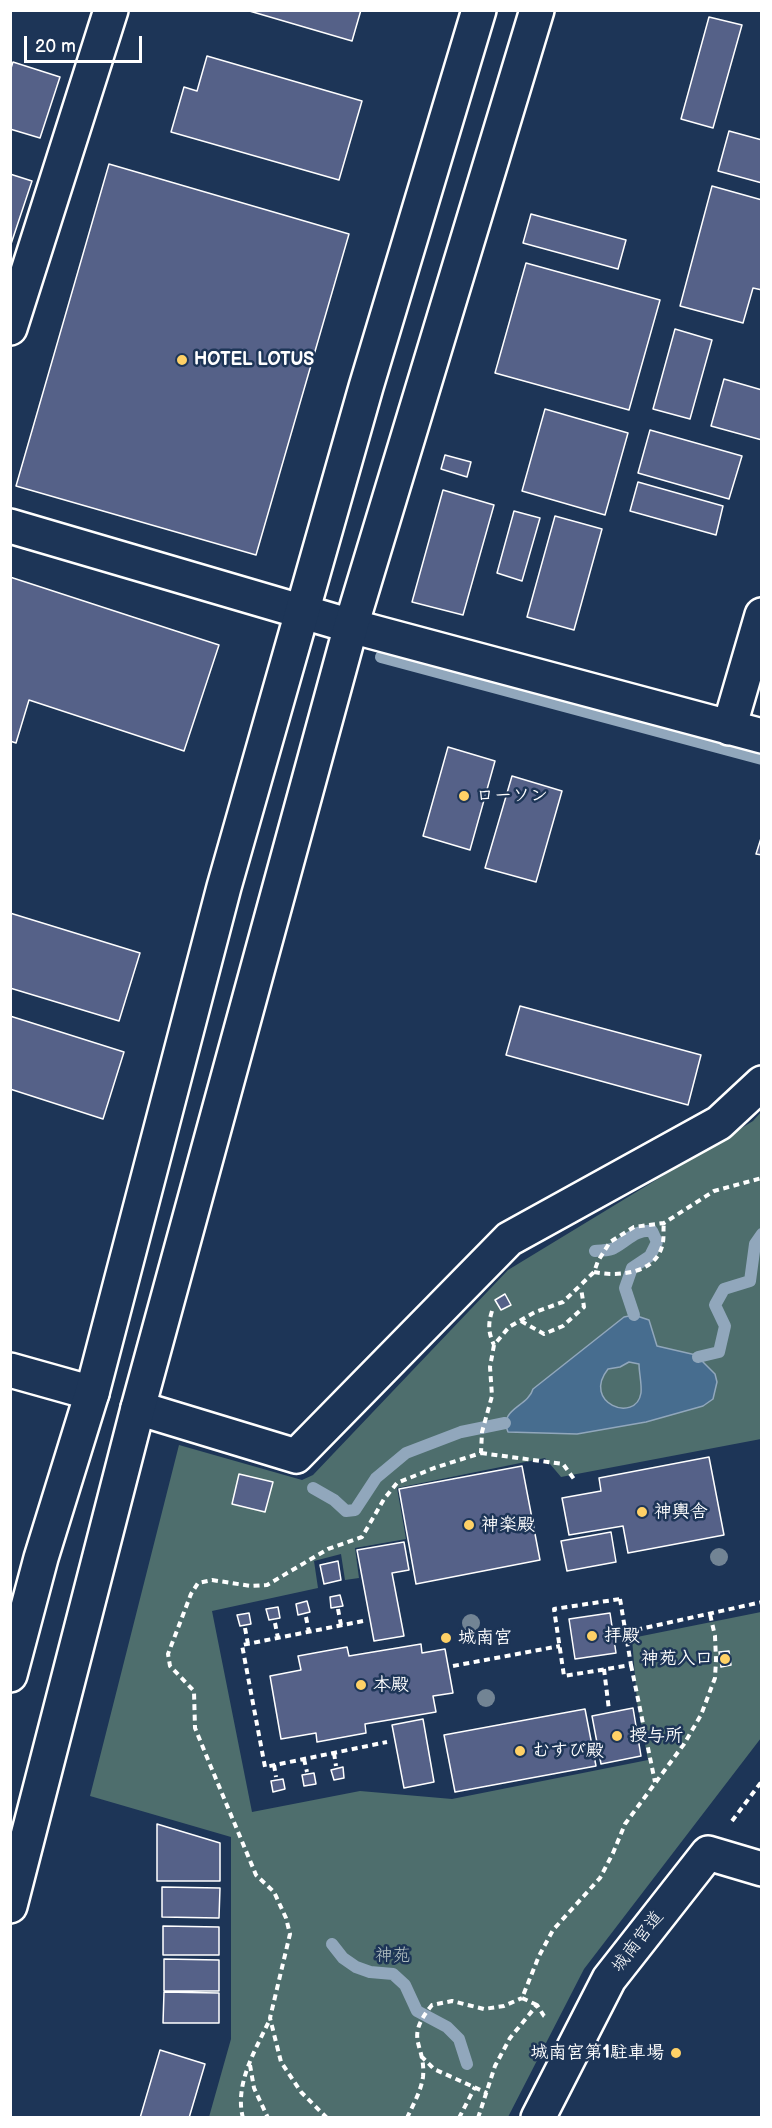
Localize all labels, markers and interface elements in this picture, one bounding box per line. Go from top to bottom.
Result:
scale bar [27,24,146,62]
text: 20 m [35,36,76,57]
place label: HOTEL LOTUS [194,349,314,371]
marker: HOTEL LOTUS [175,353,189,367]
place label: ローソン [476,785,548,807]
marker: ローソン [457,789,471,803]
place label: 神輿舎 [654,1501,708,1523]
marker: 神輿舎 [635,1505,649,1519]
place label: 神楽殿 [481,1514,535,1536]
marker: 神楽殿 [462,1518,476,1532]
place label: 拝殿 [604,1625,640,1647]
place label: 城南宮 [458,1627,512,1649]
marker: 拝殿 [585,1629,599,1643]
marker: 城南宮 [439,1631,453,1645]
place label: 神苑入口 [641,1648,713,1670]
marker: 神苑入口 [718,1652,732,1666]
place label: 本殿 [373,1674,409,1696]
marker: 本殿 [354,1678,368,1692]
place label: 授与所 [629,1725,683,1747]
marker: 授与所 [610,1729,624,1743]
place label: むすび殿 [532,1740,604,1762]
marker: むすび殿 [513,1744,527,1758]
street label: 城南宮道 [607,1907,669,1977]
park label: 神苑 [375,1945,411,1967]
place label: 城南宮第1駐車場 [530,2042,664,2064]
marker: 城南宮第1駐車場 [669,2046,683,2060]

